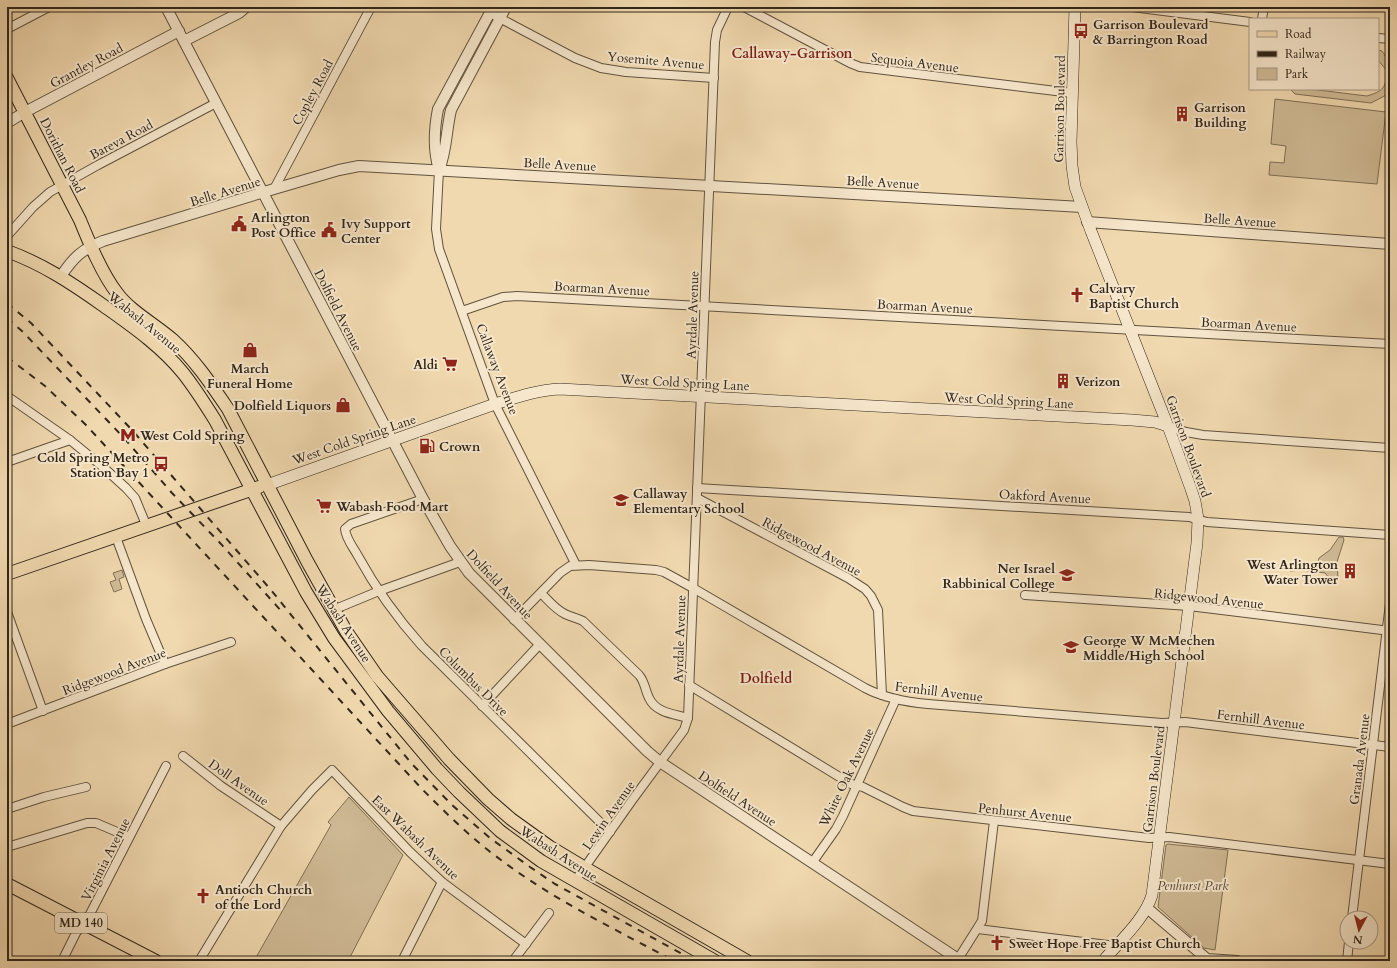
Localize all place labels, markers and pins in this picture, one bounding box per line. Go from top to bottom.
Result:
place label: Garrison Boulevard & Barrington Road [1093,16,1209,49]
bus stop icon: Garrison Boulevard & Barrington Road [1072,22,1090,40]
place label: Garrison Building [1194,99,1246,132]
building icon: Garrison Building [1173,105,1191,123]
place label: Arlington Post Office [251,209,316,242]
public building icon: Arlington Post Office [230,215,248,233]
place label: Ivy Support Center [341,215,411,248]
public building icon: Ivy Support Center [320,221,338,239]
place label: Calvary Baptist Church [1089,280,1179,313]
church icon: Calvary Baptist Church [1068,286,1086,304]
shop icon: March Funeral Home [241,341,259,359]
supermarket icon: Aldi [441,355,459,373]
place label: Aldi [413,356,438,374]
place label: March Funeral Home [207,360,293,393]
building icon: Verizon [1054,372,1072,390]
place label: Verizon [1075,373,1121,391]
shop icon: Dolfield Liquors [334,396,352,414]
place label: Dolfield Liquors [234,397,331,415]
metro station icon: West Cold Spring [119,426,137,444]
place label: West Cold Spring [139,427,245,445]
fuel station icon: Crown [418,437,436,455]
place label: Crown [439,438,481,456]
place label: Cold Spring Metro Station Bay 1 [37,449,149,482]
bus stop icon: Cold Spring Metro Station Bay 1 [152,455,170,473]
place label: Callaway Elementary School [633,485,745,518]
school or university icon: Callaway Elementary School [612,491,630,509]
supermarket icon: Wabash Food Mart [315,497,333,515]
place label: Wabash Food Mart [335,498,449,516]
place label: West Arlington Water Tower [1246,556,1339,589]
place label: Ner Israel Rabbinical College [942,560,1055,593]
building icon: West Arlington Water Tower [1341,562,1359,580]
school or university icon: Ner Israel Rabbinical College [1058,566,1076,584]
place label: George W McMechen Middle/High School [1083,632,1216,665]
school or university icon: George W McMechen Middle/High School [1062,638,1080,656]
place label: Antioch Church of the Lord [215,881,312,914]
church icon: Antioch Church of the Lord [194,887,212,905]
church icon: Sweet Hope Free Baptist Church [988,934,1006,952]
place label: Sweet Hope Free Baptist Church [1009,935,1201,953]

